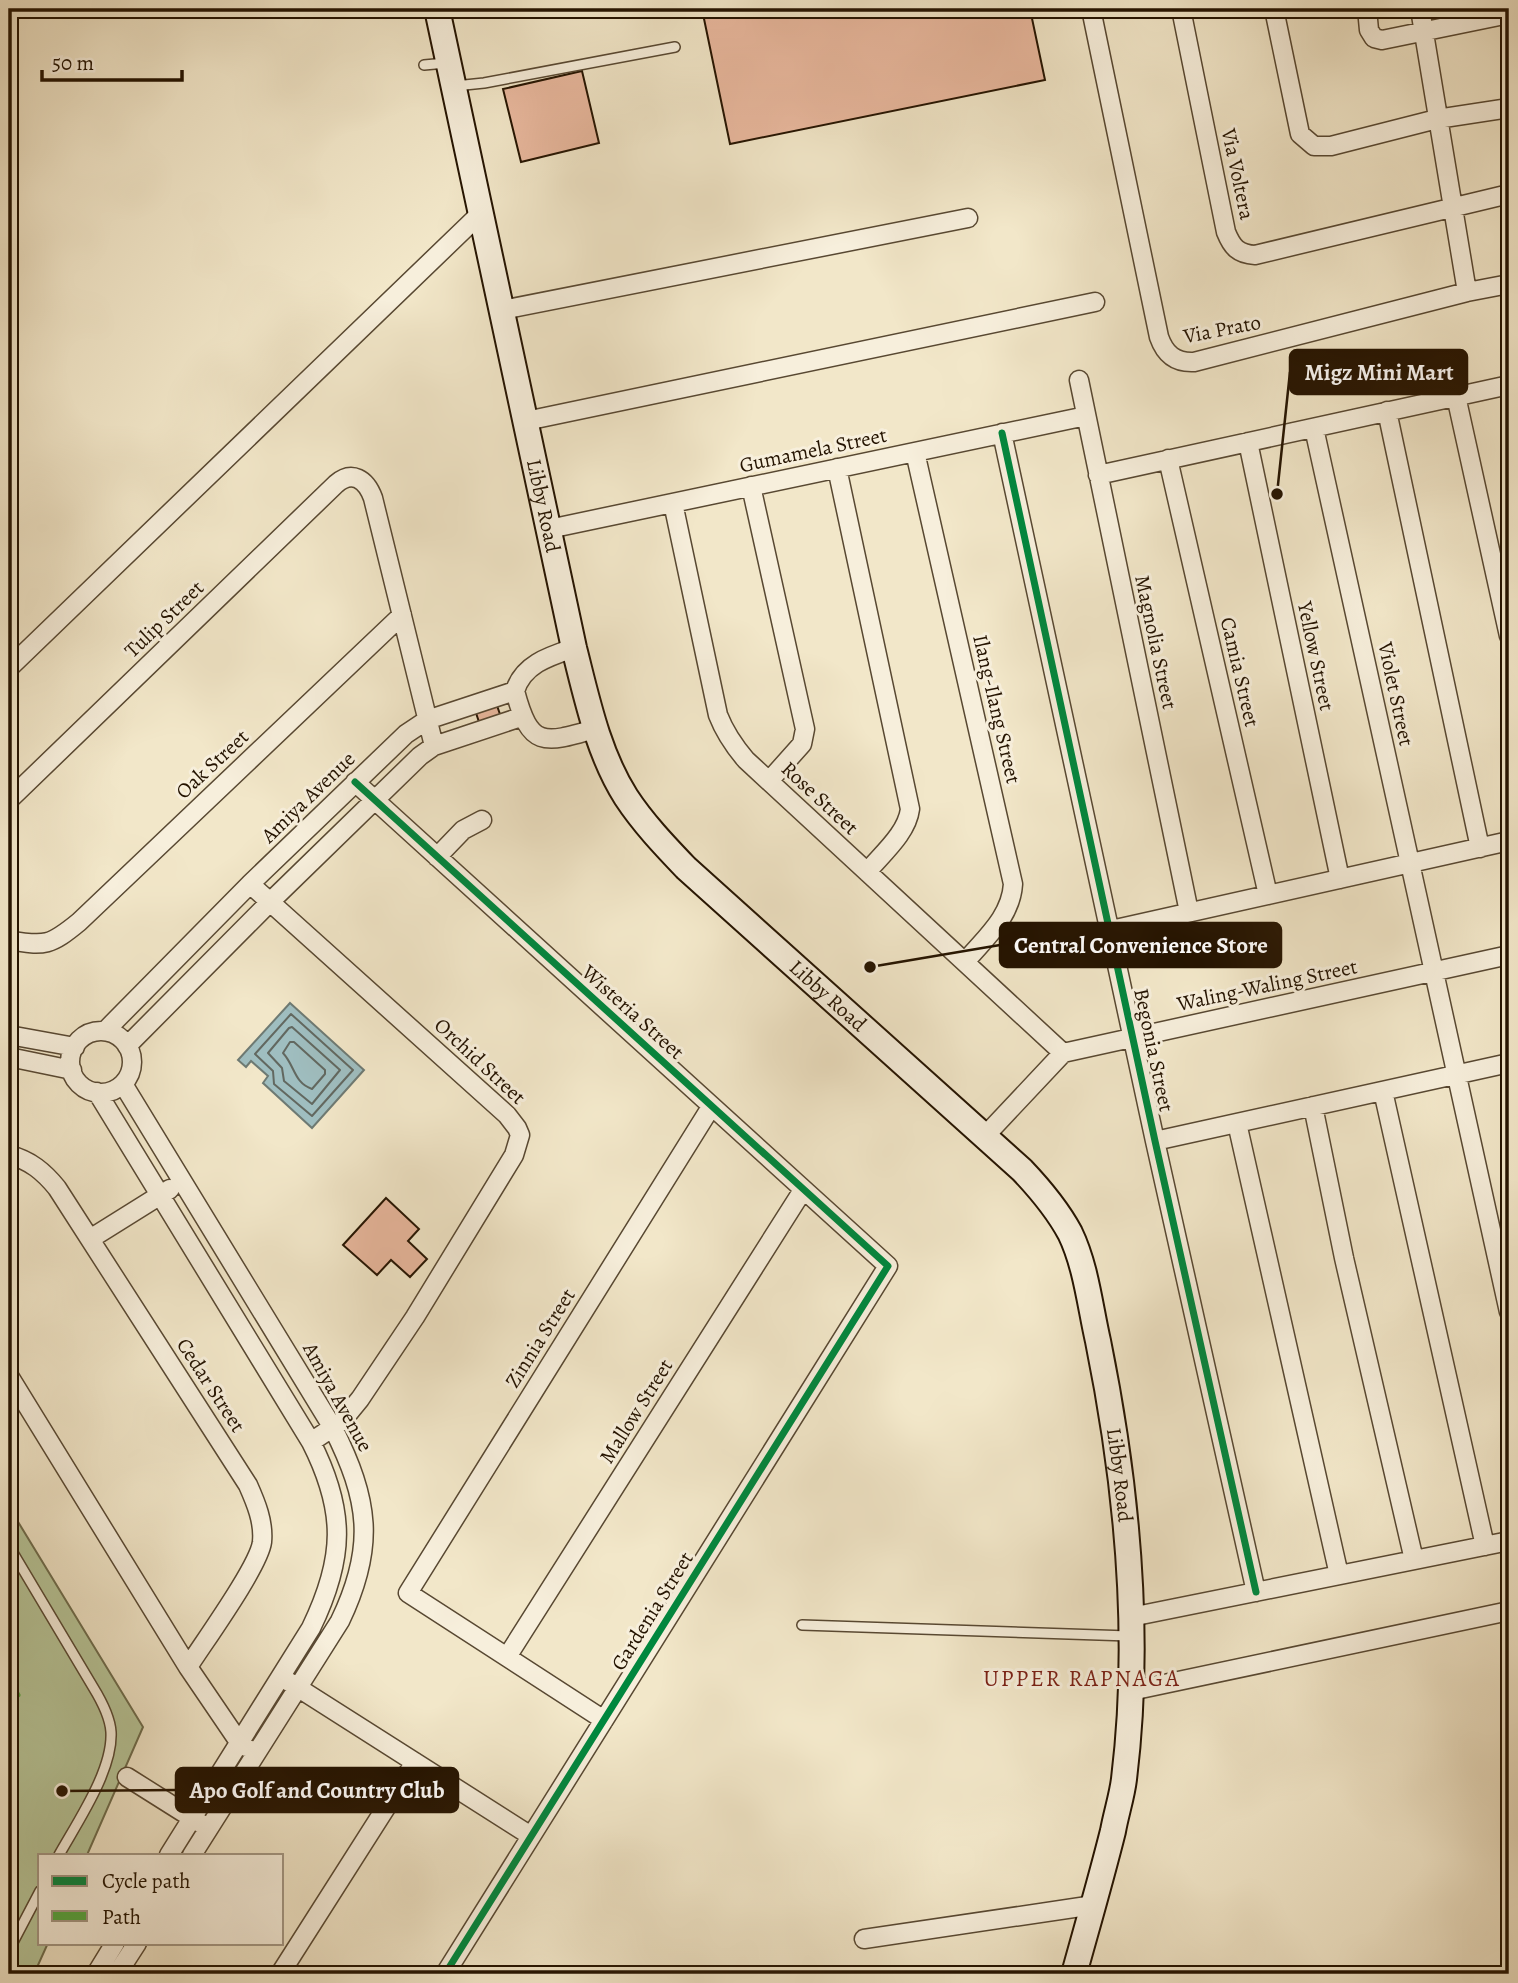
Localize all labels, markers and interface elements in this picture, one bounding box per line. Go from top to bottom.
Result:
scale bar [42,38,182,82]
text: 50 m [52,49,94,77]
street label: Via Voltera [1214,125,1261,222]
street label: Via Prato [1180,308,1263,350]
callout: Migz Mini Mart [1290,350,1467,394]
text: Migz Mini Mart [1304,357,1454,388]
street label: Gumamela Street [737,421,889,479]
street label: Libby Road [520,456,567,556]
street label: Magnolia Street [1128,572,1184,712]
street label: Tulip Street [118,574,210,664]
street label: Yellow Street [1291,598,1341,713]
street label: Camia Street [1214,614,1266,730]
street label: Ilang-Ilang Street [966,632,1028,786]
street label: Violet Street [1371,638,1421,749]
street label: Oak Street [169,723,255,805]
street label: Amiya Avenue [254,745,361,850]
street label: Rose Street [775,755,865,841]
callout: Central Convenience Store [1000,923,1281,967]
text: Central Convenience Store [1014,930,1268,961]
street label: Waling-Waling Street [1173,952,1360,1018]
street label: Libby Road [783,953,873,1038]
street label: Wisteria Street [575,958,690,1066]
street label: Begonia Street [1127,986,1181,1114]
street label: Orchid Street [428,1011,532,1111]
street label: Zinnia Street [498,1283,582,1393]
street label: Cedar Street [170,1332,252,1438]
street label: Amiya Avenue [296,1337,380,1457]
street label: Mallow Street [593,1353,679,1469]
street label: Libby Road [1100,1426,1140,1524]
street label: Gardenia Street [604,1546,700,1676]
district label: UPPER RAPNAGA [983,1663,1181,1694]
callout: Apo Golf and Country Club [176,1768,458,1812]
text: Apo Golf and Country Club [189,1775,445,1806]
legend [38,1854,284,1944]
text: Cycle path [102,1867,191,1895]
text: Path [102,1903,141,1931]

